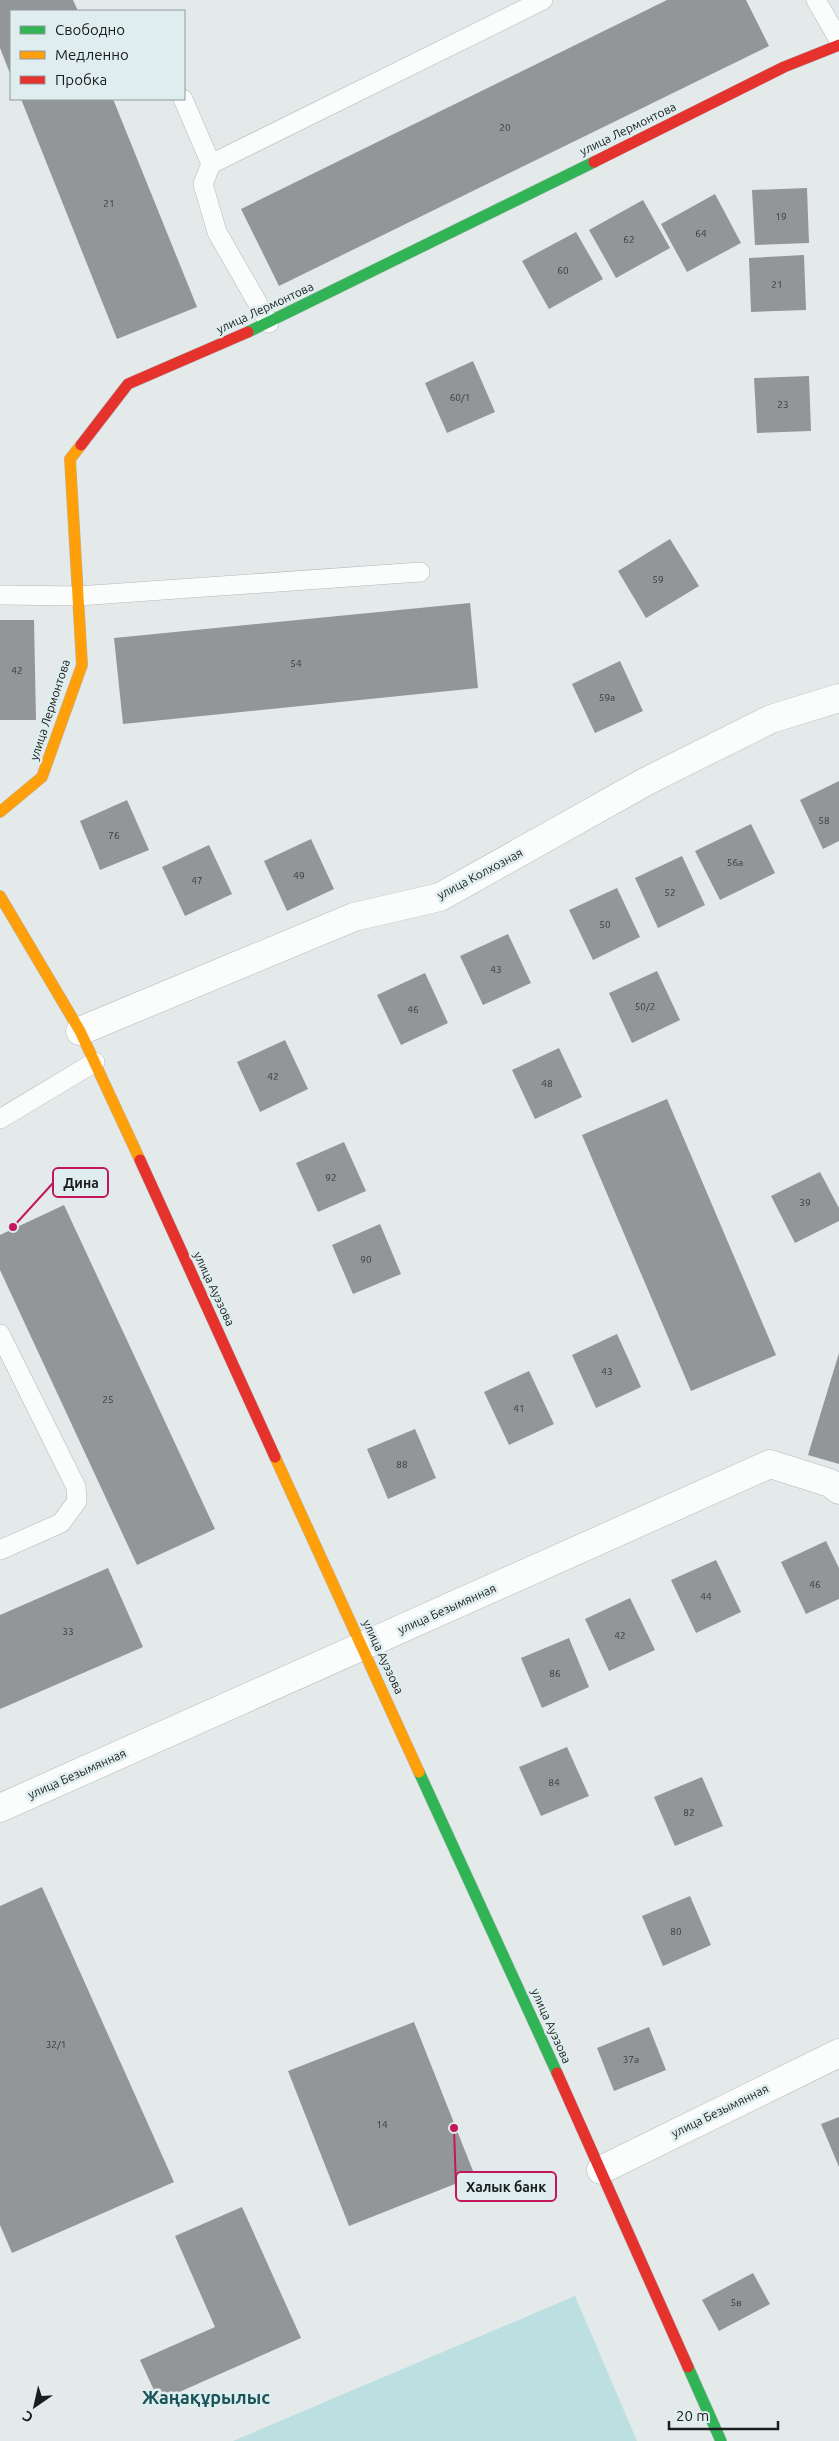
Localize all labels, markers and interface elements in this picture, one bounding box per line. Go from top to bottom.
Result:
legend [10,10,185,100]
text: Свободно [55,21,125,38]
text: Медленно [55,46,129,63]
text: Пробка [55,71,107,88]
street label: улица Лермонтова [578,100,678,158]
house number: 20 [499,122,511,133]
house number: 21 [103,198,115,209]
house number: 19 [775,211,787,222]
house number: 64 [695,228,707,239]
house number: 62 [623,234,635,245]
house number: 60 [557,265,569,276]
street label: улица Лермонтова [214,279,315,336]
house number: 21 [771,279,783,290]
house number: 60/1 [450,392,470,403]
house number: 23 [777,399,789,410]
house number: 59 [652,574,664,585]
street label: улица Лермонтова [27,658,72,762]
house number: 54 [290,658,302,669]
house number: 42 [11,665,23,676]
house number: 59а [599,692,615,703]
house number: 58 [818,815,830,826]
house number: 76 [108,830,120,841]
street label: улица Колхозная [435,846,525,902]
house number: 56а [727,857,743,868]
house number: 49 [293,870,305,881]
house number: 47 [191,875,203,886]
house number: 52 [664,887,676,898]
house number: 50 [599,919,611,930]
house number: 43 [490,964,502,975]
house number: 50/2 [635,1001,655,1012]
house number: 46 [407,1004,419,1015]
house number: 42 [267,1071,279,1082]
house number: 48 [541,1078,553,1089]
callout: Дина [53,1168,108,1197]
house number: 92 [325,1172,337,1183]
text: Дина [63,1175,99,1191]
house number: 39 [799,1197,811,1208]
street label: улица Ауэзова [192,1250,237,1328]
house number: 90 [360,1254,372,1265]
house number: 43 [601,1366,613,1377]
house number: 25 [102,1394,114,1405]
house number: 41 [513,1403,525,1414]
house number: 88 [396,1459,408,1470]
house number: 46 [809,1579,821,1590]
street label: улица Безымянная [396,1581,498,1636]
house number: 44 [700,1591,712,1602]
street label: улица Ауэзова [361,1618,406,1696]
house number: 33 [62,1626,74,1637]
house number: 42 [614,1630,626,1641]
house number: 86 [549,1668,561,1679]
street label: улица Безымянная [26,1746,128,1801]
house number: 84 [548,1777,560,1788]
house number: 82 [683,1807,695,1818]
house number: 80 [670,1926,682,1937]
street label: улица Ауэзова [529,1986,574,2065]
house number: 32/1 [46,2039,66,2050]
house number: 37а [623,2054,639,2065]
street label: улица Безымянная [669,2081,770,2140]
house number: 14 [376,2119,388,2130]
callout: Халык банк [456,2172,556,2201]
text: Халык банк [466,2179,546,2195]
house number: 5в [730,2297,742,2308]
north arrow [10,2381,60,2431]
district label: Жаңақұрылыс [142,2387,270,2407]
scale bar [669,2398,778,2430]
text: 20 m [676,2407,709,2424]
text: С [20,2408,36,2426]

